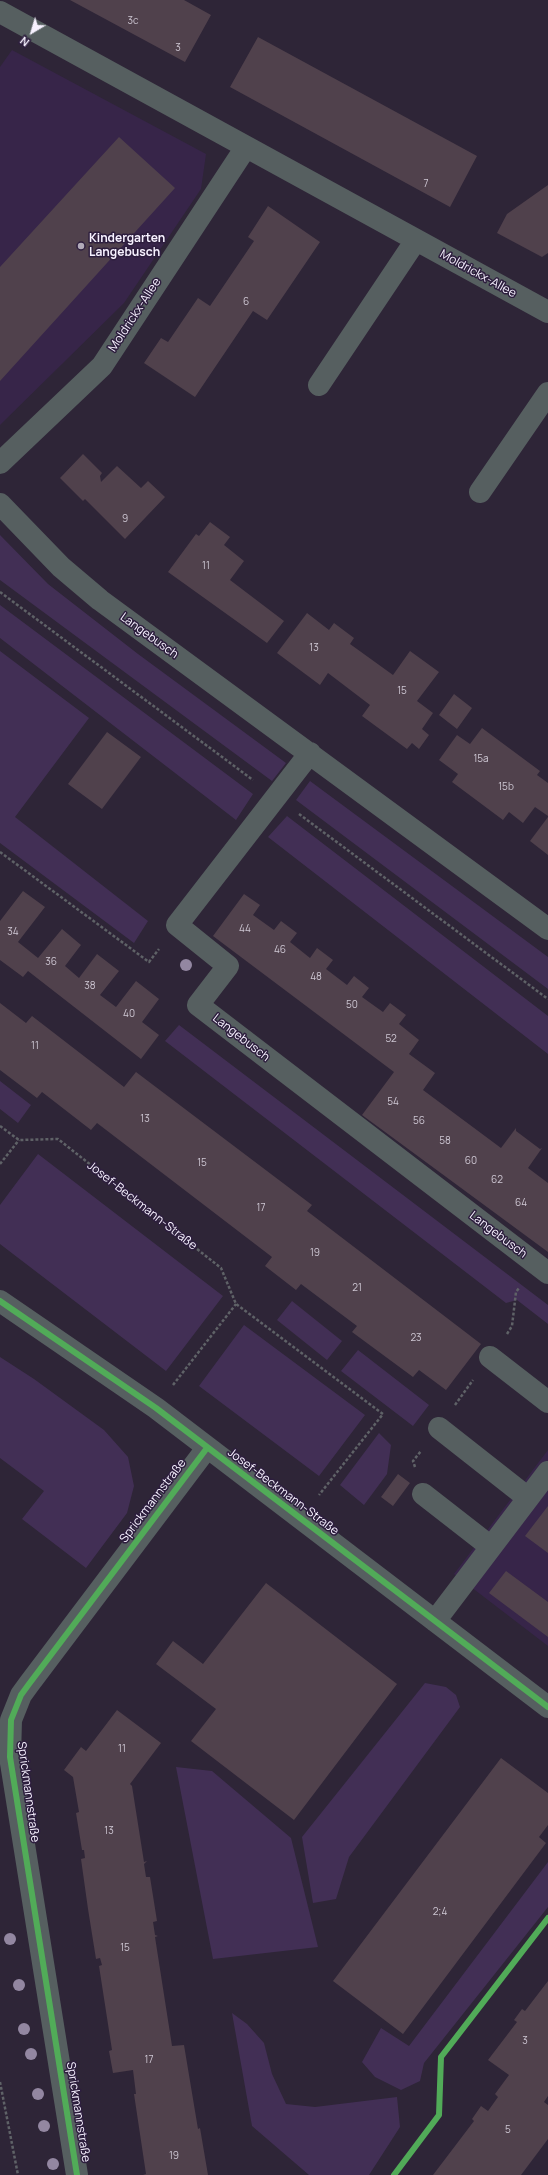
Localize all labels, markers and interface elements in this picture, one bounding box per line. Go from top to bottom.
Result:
north arrow [12,12,52,52]
house number: 3c [127,15,139,27]
text: N [17,34,32,50]
house number: 3 [175,42,181,54]
house number: 7 [423,178,429,190]
place label: Kindergarten Langebusch [89,232,165,260]
marker: Kindergarten Langebusch [76,241,86,251]
street label: Moldrickx-Allee [437,247,519,301]
street label: Moldrickx-Allee [106,275,164,355]
house number: 6 [243,296,249,308]
house number: 9 [122,513,128,525]
house number: 11 [202,560,210,572]
street label: Langebusch [117,610,181,662]
house number: 13 [309,642,319,654]
house number: 15 [397,685,407,697]
house number: 15a [473,753,489,765]
house number: 15b [498,781,514,793]
house number: 44 [239,923,251,935]
house number: 34 [7,926,19,938]
house number: 46 [274,944,286,956]
house number: 36 [45,956,57,968]
house number: 48 [310,971,322,983]
house number: 38 [84,980,96,992]
house number: 50 [346,999,358,1011]
house number: 40 [123,1008,135,1020]
street label: Langebusch [210,1011,272,1065]
house number: 52 [385,1033,397,1045]
house number: 11 [31,1040,39,1052]
house number: 54 [387,1096,399,1108]
house number: 13 [140,1113,150,1125]
house number: 56 [413,1115,425,1127]
house number: 58 [439,1135,451,1147]
house number: 60 [465,1155,477,1167]
house number: 15 [197,1157,207,1169]
street label: Josef-Beckmann-Straße [84,1159,200,1253]
house number: 62 [491,1174,503,1186]
house number: 64 [515,1197,527,1209]
house number: 17 [257,1202,265,1214]
street label: Langebusch [466,1209,530,1261]
house number: 19 [310,1247,320,1259]
house number: 21 [352,1282,362,1294]
house number: 23 [410,1332,422,1344]
street label: Josef-Beckmann-Straße [225,1445,341,1539]
street label: Sprickmannstraße [117,1456,189,1546]
street label: Sprickmannstraße [14,1741,42,1843]
house number: 11 [118,1743,126,1755]
house number: 13 [104,1825,114,1837]
house number: 2;4 [433,1906,447,1918]
house number: 15 [120,1942,130,1954]
house number: 3 [522,2035,528,2047]
house number: 17 [145,2054,153,2066]
street label: Sprickmannstraße [63,2061,93,2163]
house number: 5 [505,2124,511,2136]
house number: 19 [169,2150,179,2162]

